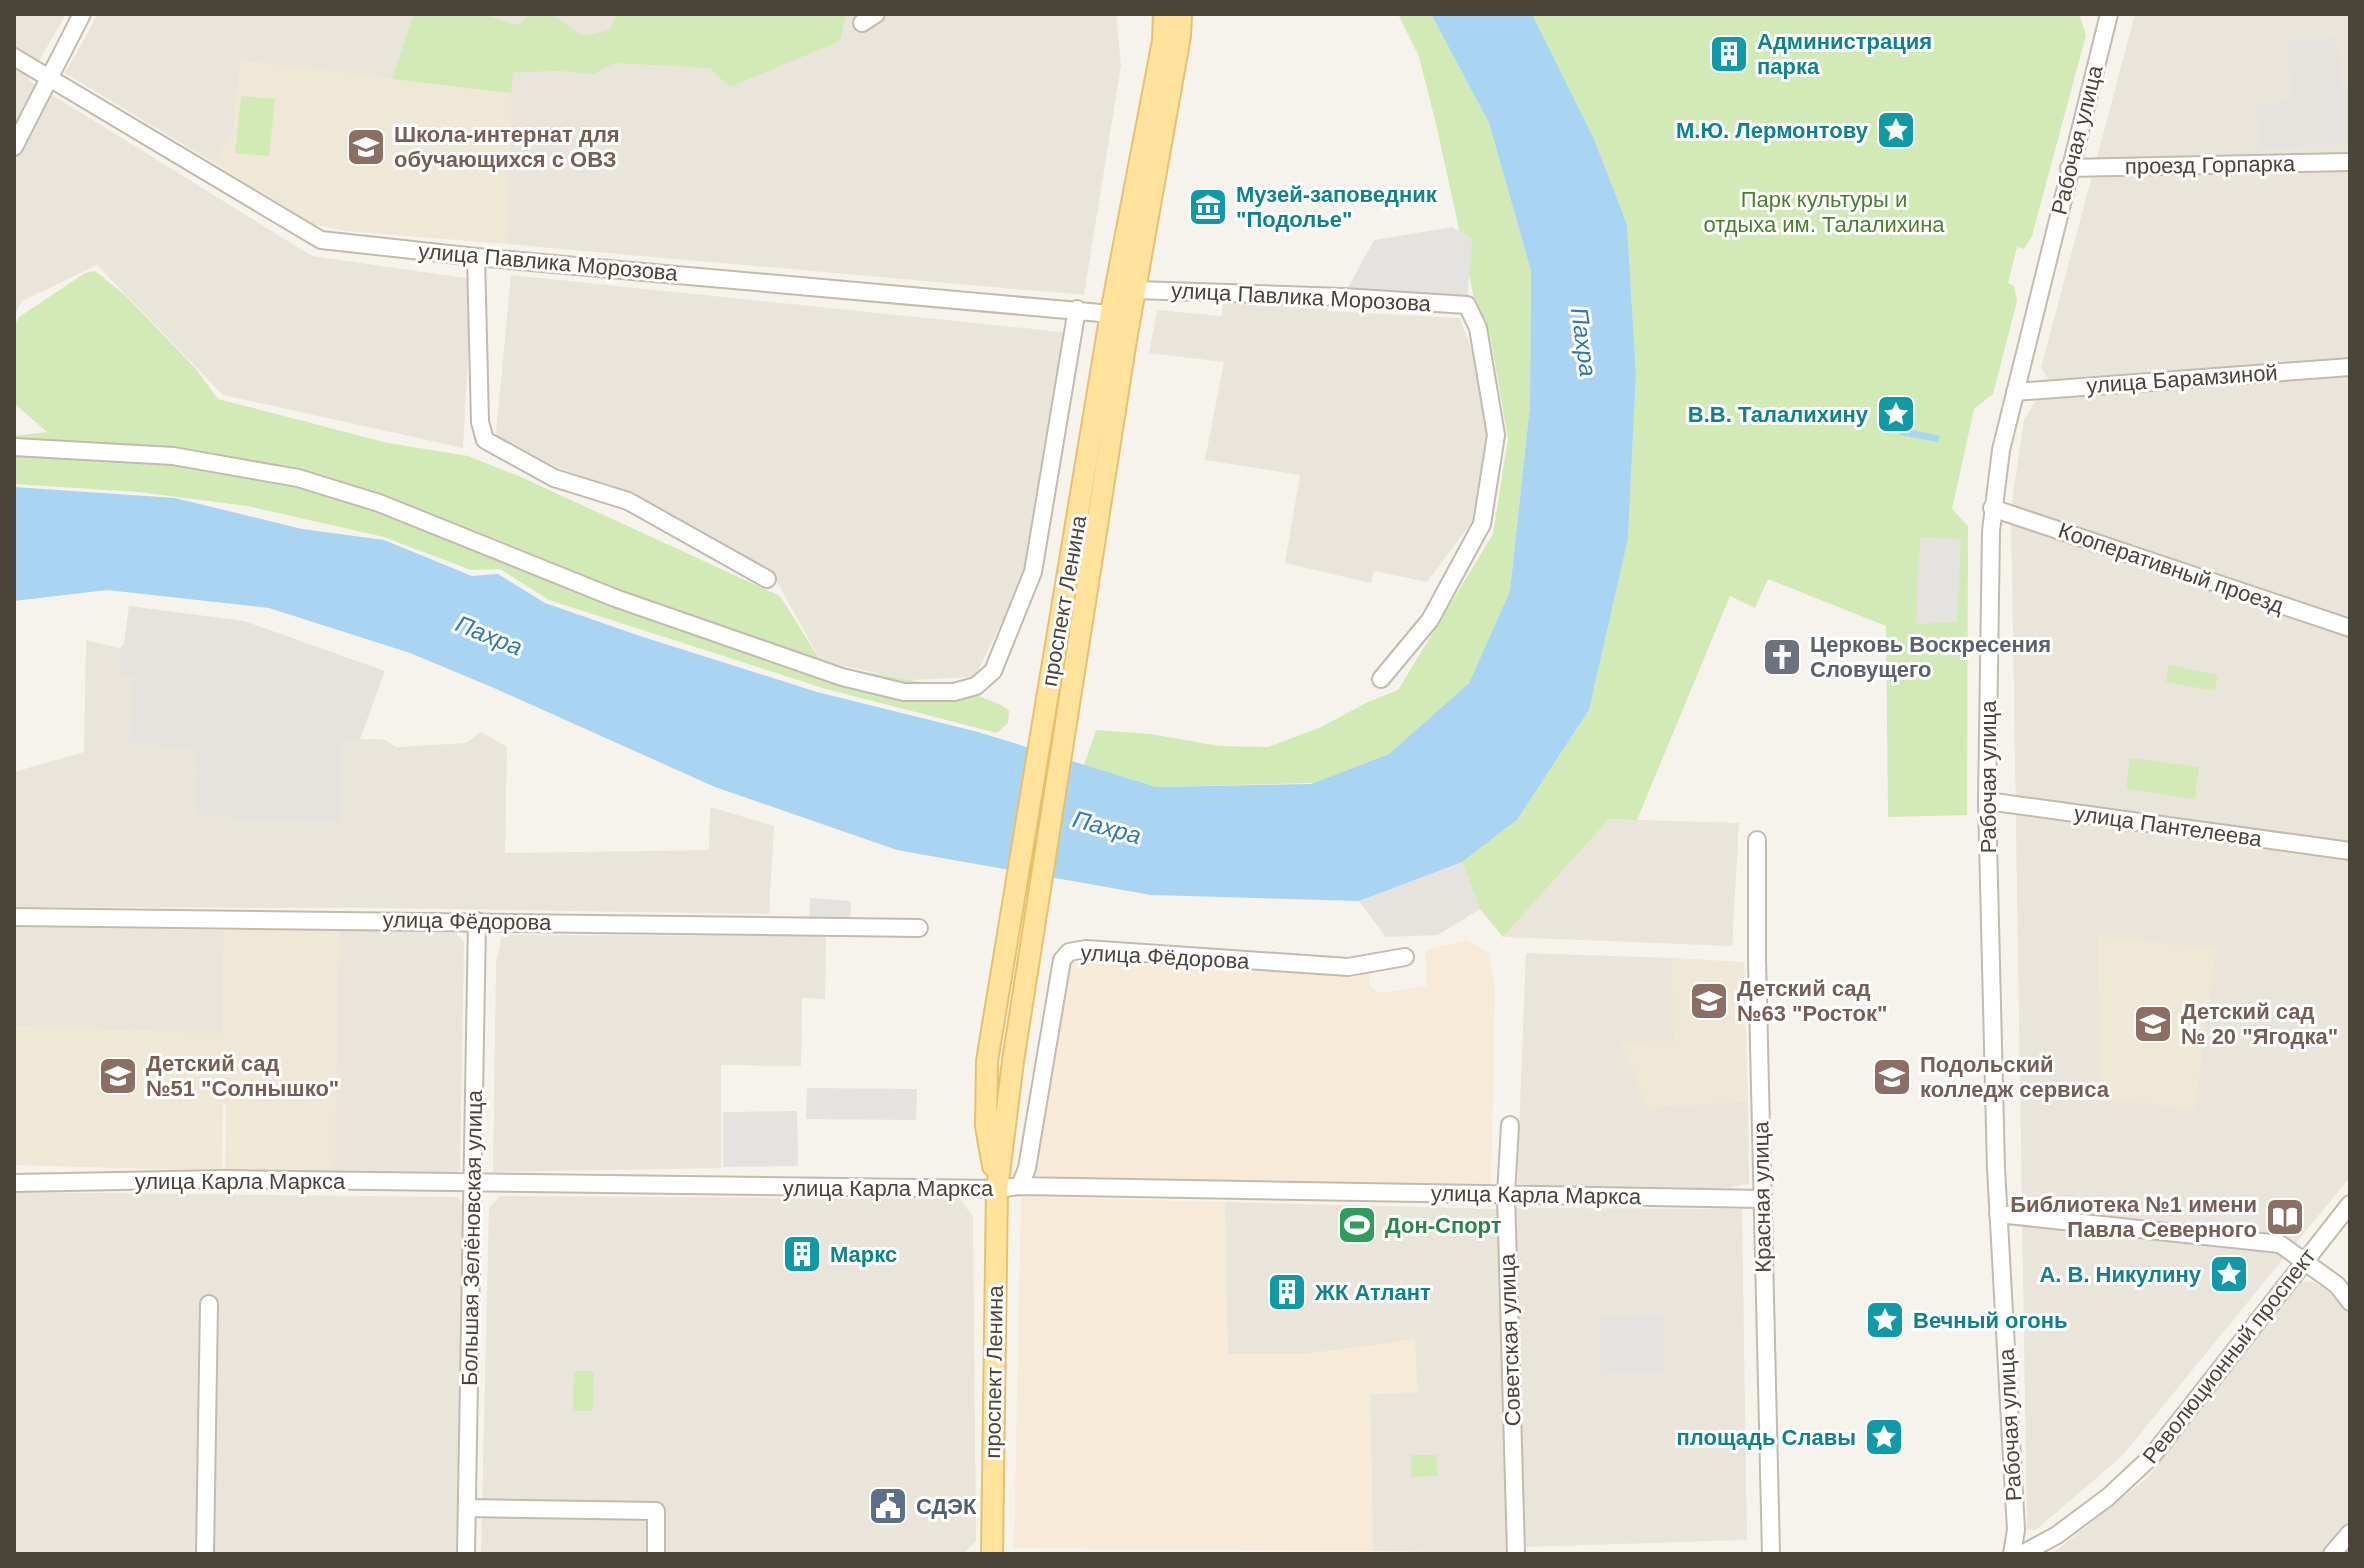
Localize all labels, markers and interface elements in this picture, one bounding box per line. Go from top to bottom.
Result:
place label: Администрация парка [1757,29,1932,79]
building icon: Администрация парка [1708,33,1750,75]
street label: Рабочая улица [2046,62,2108,217]
place icon: М.Ю. Лермонтову [1875,109,1917,151]
place label: М.Ю. Лермонтову [1676,118,1869,143]
place label: Школа-интернат для обучающихся с ОВЗ [394,122,620,172]
school or university icon: Школа-интернат для обучающихся с ОВЗ [345,126,387,168]
street label: проезд Горпарка [2125,151,2296,179]
place label: Музей-заповедник "Подолье" [1236,182,1438,232]
museum icon: Музей-заповедник "Подолье" [1187,186,1229,228]
park label: Парк культуры и отдыха им. Талалихина [1703,187,1945,237]
street label: улица Павлика Морозова [417,238,679,286]
street label: улица Павлика Морозова [1170,278,1432,316]
water label: Пахра [1566,306,1602,378]
street label: улица Барамзиной [2086,360,2278,398]
place icon: В.В. Талалихину [1875,393,1917,435]
place label: В.В. Талалихину [1688,402,1869,427]
street label: проспект Ленина [1037,513,1091,688]
street label: Кооперативный проезд [2055,518,2287,618]
water label: Пахра [452,609,526,661]
place label: Церковь Воскресения Словущего [1810,632,2051,682]
church icon: Церковь Воскресения Словущего [1761,636,1803,678]
street label: Рабочая улица [1976,700,2001,853]
street label: улица Пантелеева [2073,800,2264,852]
water label: Пахра [1070,805,1144,849]
street label: улица Фёдорова [382,907,552,935]
street label: улица Фёдорова [1080,940,1251,974]
place label: Детский сад №63 "Росток" [1737,976,1887,1026]
school or university icon: Детский сад №63 "Росток" [1688,980,1730,1022]
place label: Детский сад № 20 "Ягодка" [2181,999,2338,1049]
school or university icon: Детский сад № 20 "Ягодка" [2132,1003,2174,1045]
place label: Детский сад №51 "Солнышко" [146,1051,339,1101]
place label: Подольский колледж сервиса [1920,1052,2110,1102]
school or university icon: Детский сад №51 "Солнышко" [97,1055,139,1097]
school or university icon: Подольский колледж сервиса [1871,1056,1913,1098]
street label: Большая Зелёновская улица [457,1089,487,1386]
street label: Красная улица [1748,1120,1776,1273]
street label: улица Карла Маркса [135,1169,346,1194]
street label: улица Карла Маркса [783,1176,994,1201]
street label: улица Карла Маркса [1431,1181,1642,1209]
place label: Библиотека №1 имени Павла Северного [2010,1192,2257,1242]
library icon: Библиотека №1 имени Павла Северного [2264,1196,2306,1238]
sports icon: Дон-Спорт [1336,1204,1378,1246]
place label: Дон-Спорт [1385,1213,1502,1238]
building icon: Маркс [781,1233,823,1275]
place label: Маркс [830,1242,897,1267]
street label: Революционный проспект [2137,1244,2321,1468]
street label: Советская улица [1494,1252,1526,1427]
place icon: А. В. Никулину [2208,1253,2250,1295]
place label: А. В. Никулину [2039,1262,2202,1287]
building icon: ЖК Атлант [1266,1271,1308,1313]
place label: ЖК Атлант [1314,1280,1431,1305]
street label: проспект Ленина [980,1284,1008,1459]
place icon: Вечный огонь [1864,1299,1906,1341]
place label: Вечный огонь [1913,1308,2068,1333]
street label: Рабочая улица [1993,1347,2026,1502]
place icon: площадь Славы [1863,1416,1905,1458]
place label: площадь Славы [1677,1425,1856,1450]
public building icon: СДЭК [867,1485,909,1527]
place label: СДЭК [916,1494,977,1519]

